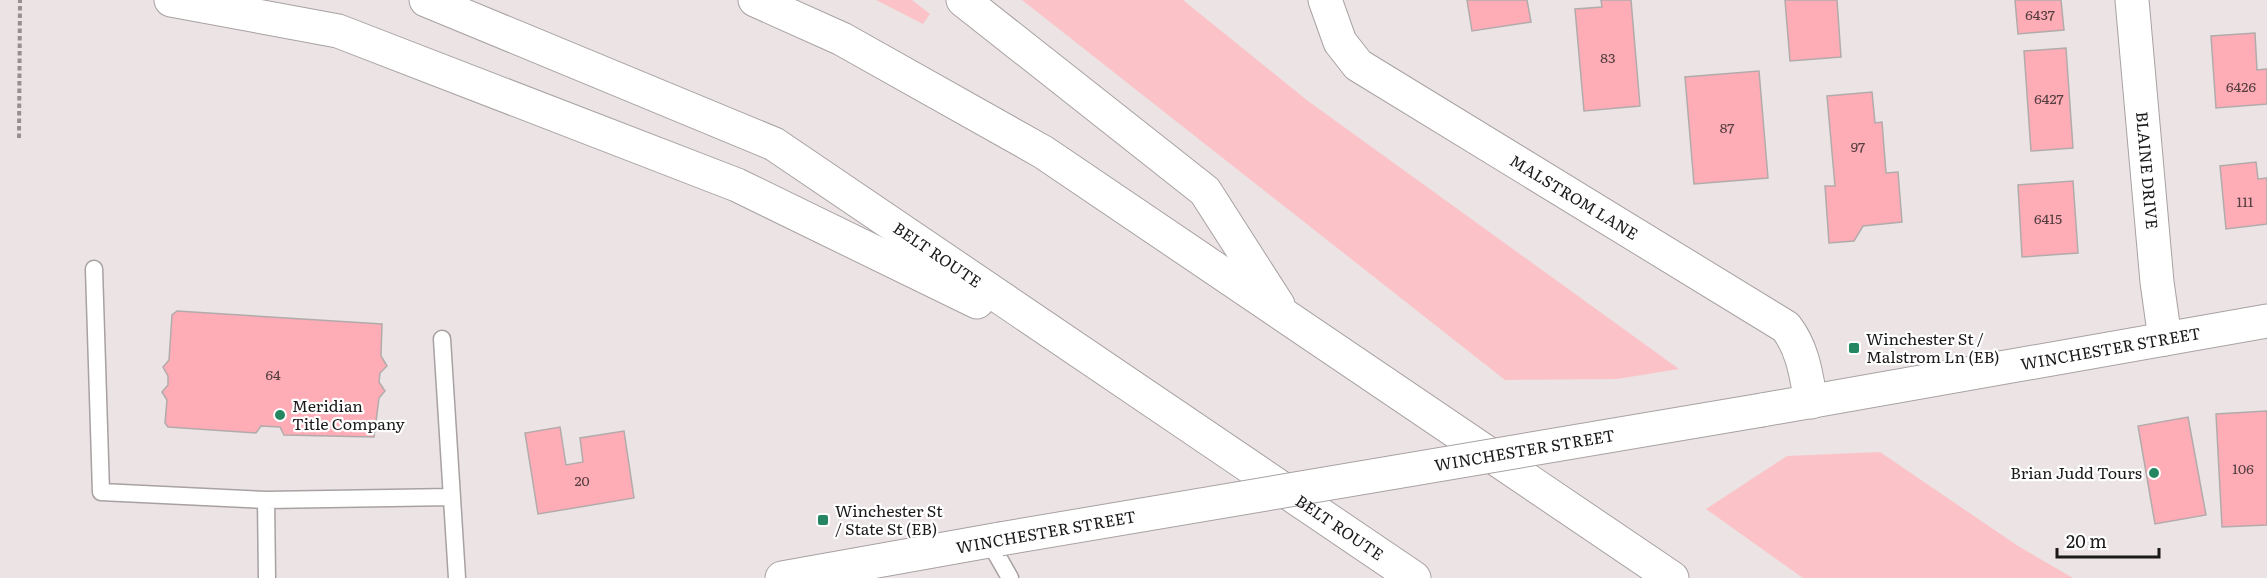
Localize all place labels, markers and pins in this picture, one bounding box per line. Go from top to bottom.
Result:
place label: Winchester St / Malstrom Ln (EB) [1866,326,2000,368]
marker: Winchester St / Malstrom Ln (EB) [1847,341,1861,355]
place label: Meridian Title Company [292,393,405,435]
marker: Meridian Title Company [273,408,287,422]
place label: Brian Judd Tours [2010,460,2142,484]
marker: Brian Judd Tours [2147,466,2161,480]
place label: Winchester St / State St (EB) [835,498,943,540]
marker: Winchester St / State St (EB) [816,513,830,527]

